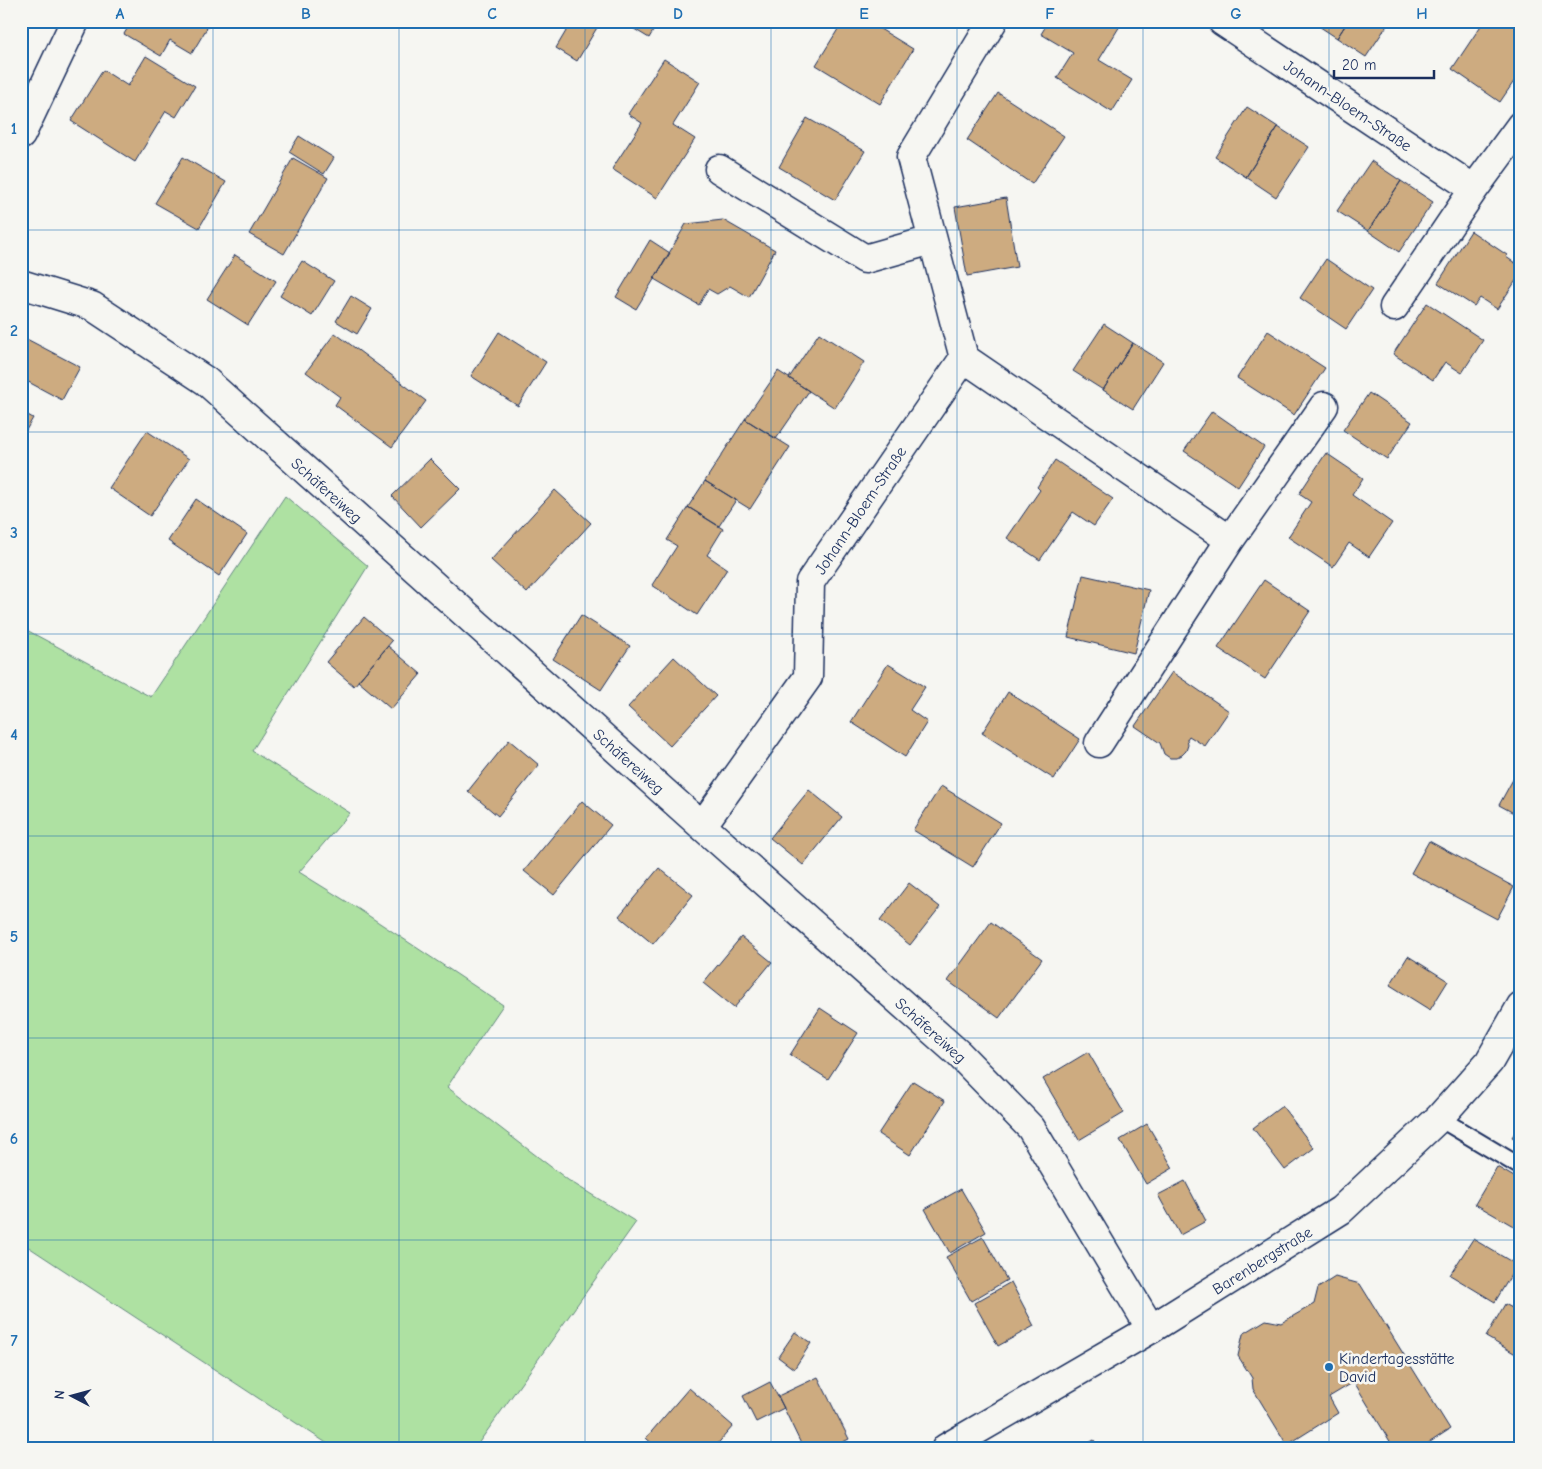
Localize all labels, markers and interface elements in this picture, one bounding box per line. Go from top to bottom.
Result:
text: A [116,5,125,23]
text: B [301,5,311,23]
text: C [487,5,497,23]
text: D [673,5,683,23]
text: E [859,5,869,23]
text: F [1045,5,1055,23]
text: G [1230,5,1242,23]
text: H [1416,5,1428,23]
scale bar [1334,48,1434,80]
street label: Johann-Bloem-Straße [1280,56,1415,155]
text: 20 m [1342,56,1376,74]
text: 1 [11,120,17,138]
text: 2 [10,322,18,340]
street label: Johann-Bloem-Straße [811,443,910,578]
street label: Schäfereiweg [287,454,365,527]
text: 3 [10,524,18,542]
street label: Schäfereiweg [589,725,667,798]
text: 4 [10,726,18,744]
text: 5 [10,928,18,946]
street label: Schäfereiweg [891,994,969,1067]
text: 6 [10,1130,18,1148]
street label: Barenbergstraße [1209,1223,1316,1299]
text: 7 [10,1332,18,1350]
place label: Kindertagesstätte David [1339,1350,1455,1386]
marker: Kindertagesstätte David [1323,1361,1335,1373]
north arrow [48,1372,98,1422]
text: N [51,1389,68,1400]

